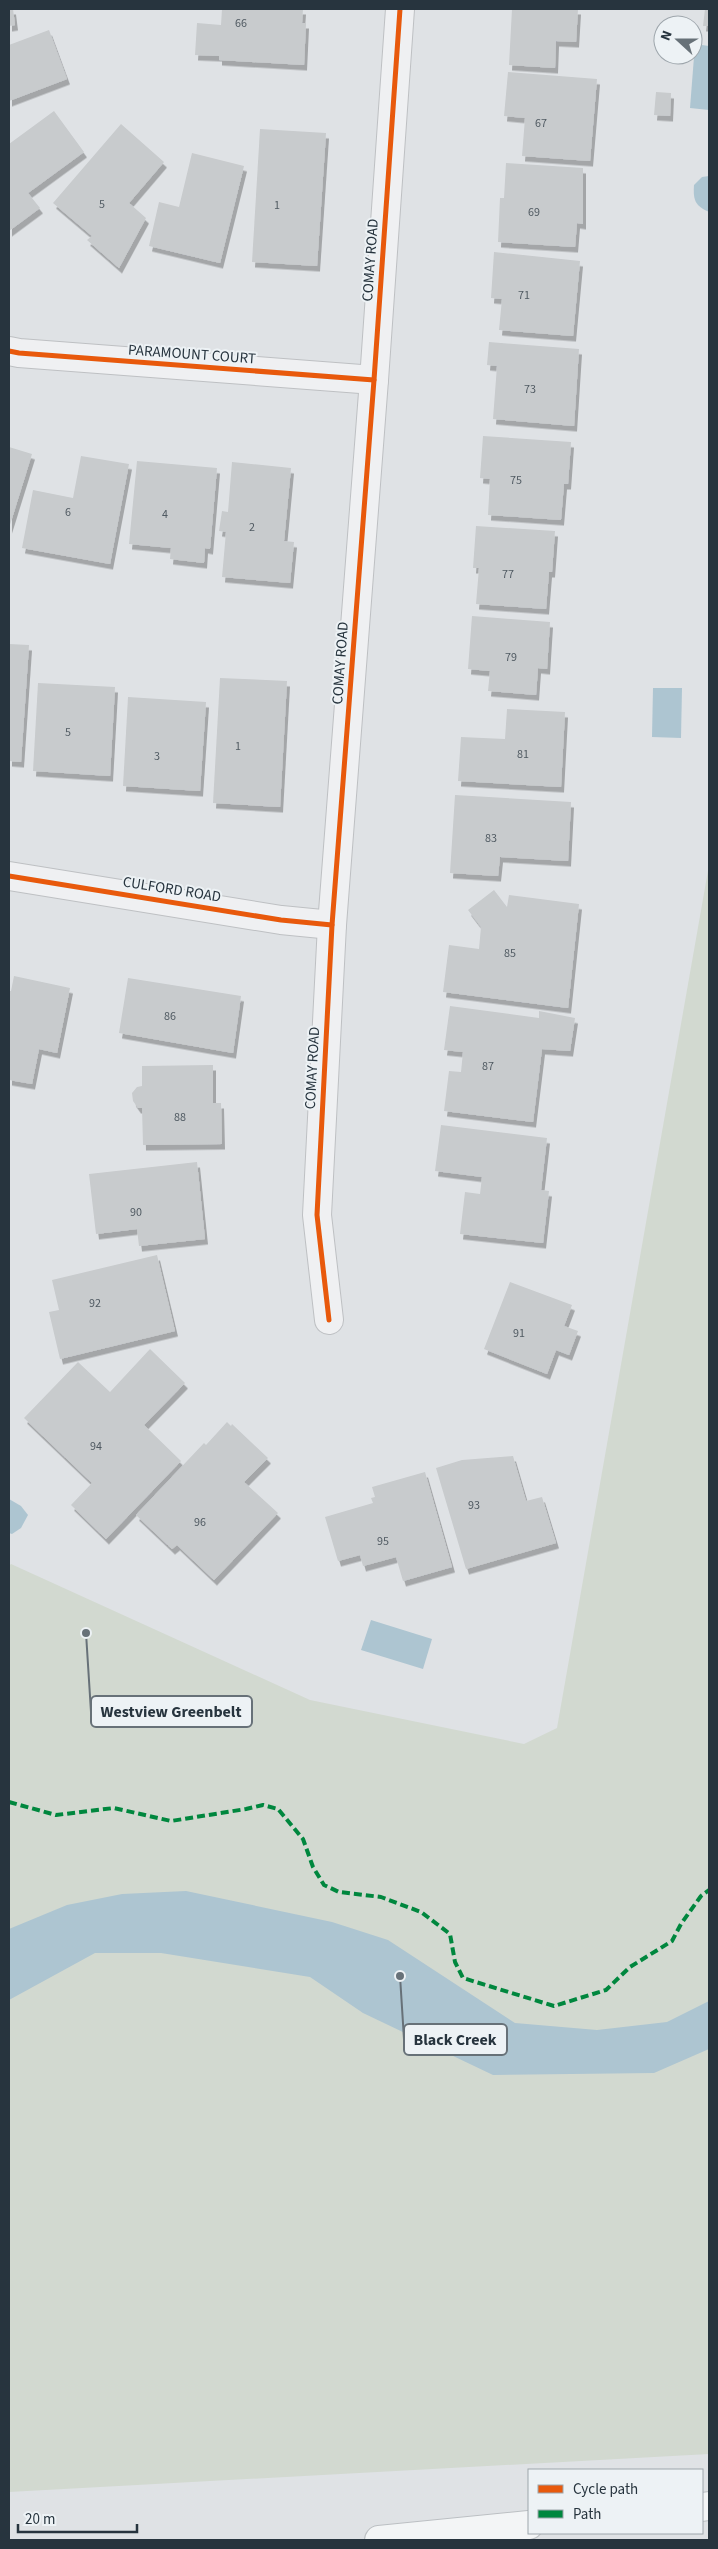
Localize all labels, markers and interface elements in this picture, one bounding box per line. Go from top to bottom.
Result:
house number: 66 [235,15,247,32]
north arrow [653,15,703,65]
text: N [656,28,678,44]
house number: 67 [535,115,547,132]
house number: 5 [99,196,105,213]
house number: 1 [274,197,280,214]
house number: 69 [528,204,540,221]
street label: COMAY ROAD [357,218,384,302]
house number: 71 [518,287,530,304]
street label: PARAMOUNT COURT [127,340,257,369]
house number: 73 [524,381,536,398]
house number: 75 [510,472,522,489]
house number: 6 [65,504,71,521]
house number: 4 [162,506,168,523]
house number: 2 [249,519,255,536]
house number: 77 [502,566,514,583]
street label: COMAY ROAD [327,621,354,705]
house number: 79 [505,649,517,666]
house number: 5 [65,724,71,741]
house number: 1 [235,738,241,755]
house number: 81 [517,746,529,763]
house number: 3 [154,748,160,765]
house number: 83 [485,830,497,847]
street label: CULFORD ROAD [121,871,222,908]
house number: 85 [504,945,516,962]
house number: 86 [164,1008,176,1025]
street label: COMAY ROAD [300,1026,325,1110]
house number: 87 [482,1058,494,1075]
house number: 88 [174,1109,186,1126]
house number: 90 [130,1204,142,1221]
house number: 92 [89,1295,101,1312]
house number: 91 [513,1325,525,1342]
house number: 94 [90,1438,102,1455]
house number: 93 [468,1497,480,1514]
house number: 96 [194,1514,206,1531]
house number: 95 [377,1533,389,1550]
callout: Westview Greenbelt [91,1696,252,1727]
text: Westview Greenbelt [100,1701,242,1723]
callout: Black Creek [404,2024,507,2055]
text: Black Creek [413,2029,497,2051]
legend [528,2469,703,2534]
text: Cycle path [573,2479,638,2500]
scale bar [18,2502,136,2534]
text: Path [573,2504,601,2525]
text: 20 m [25,2509,55,2530]

